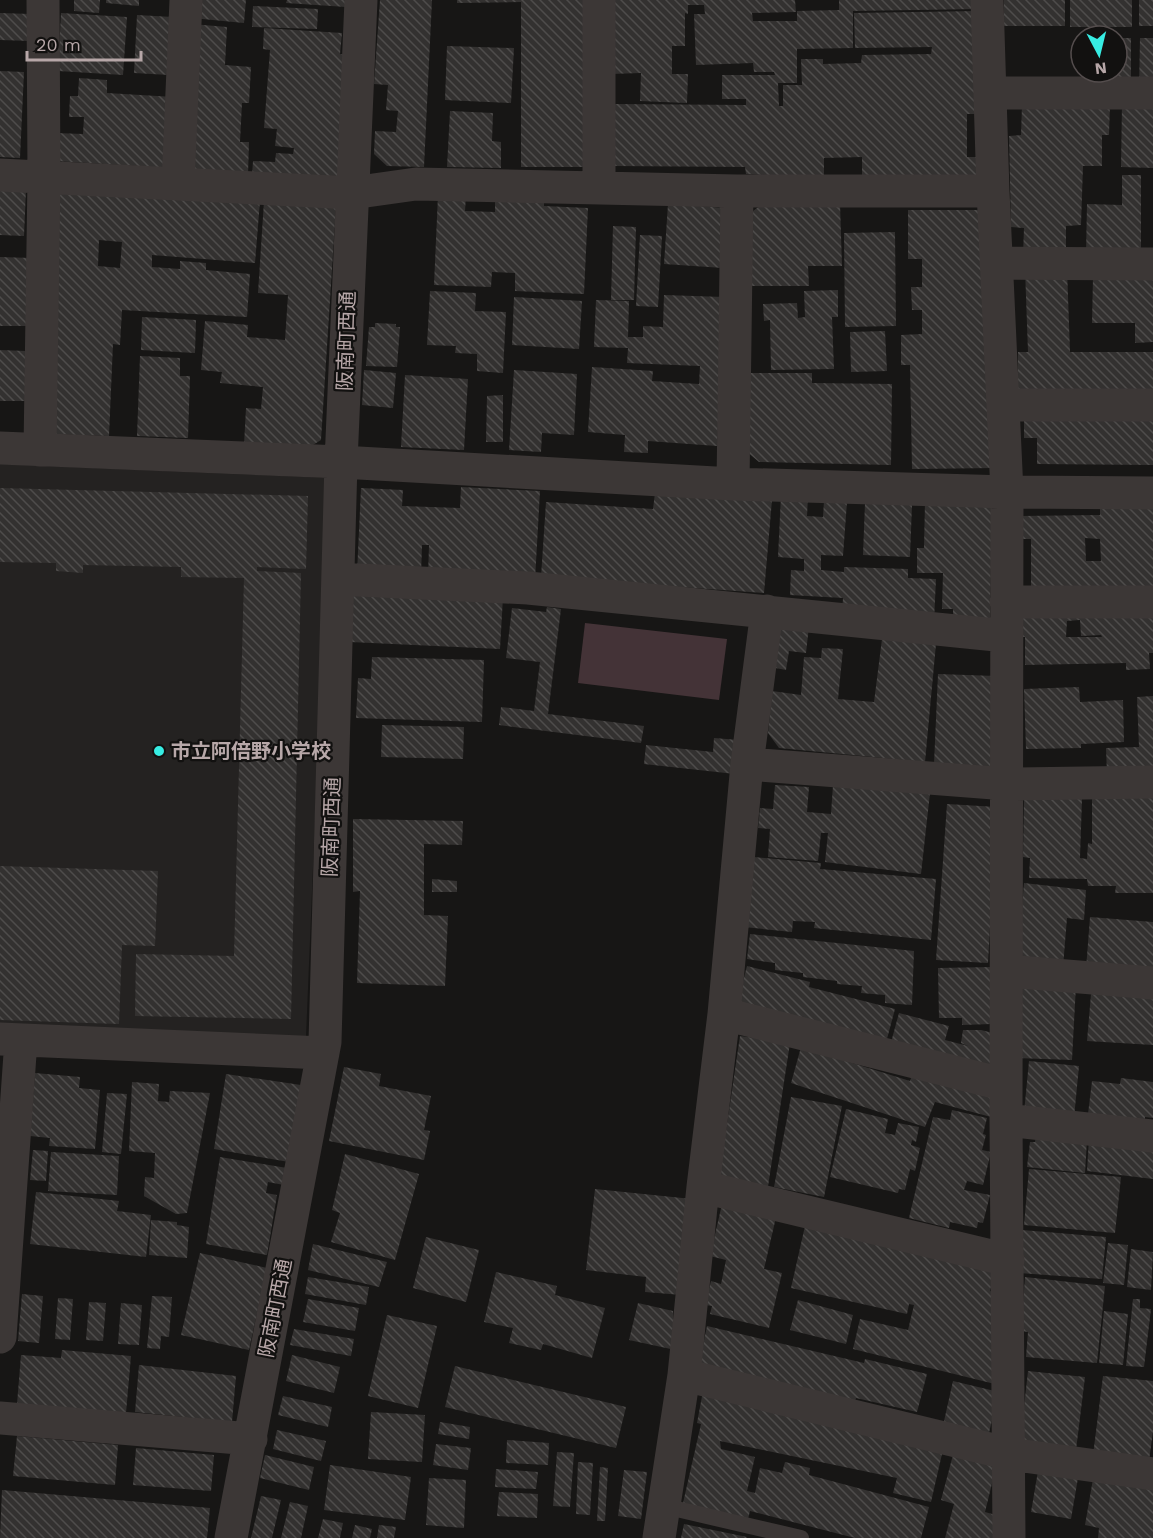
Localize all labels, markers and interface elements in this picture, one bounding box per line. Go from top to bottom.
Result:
scale bar [27,24,141,62]
north arrow [1069,24,1129,84]
text: 20 m [36,34,81,55]
text: N [1094,58,1108,79]
street label: 阪南町西通 [332,291,360,391]
place label: 市立阿倍野小学校 [171,739,331,763]
marker: 市立阿倍野小学校 [152,744,166,758]
street label: 阪南町西通 [317,777,345,877]
street label: 阪南町西通 [254,1257,296,1359]

